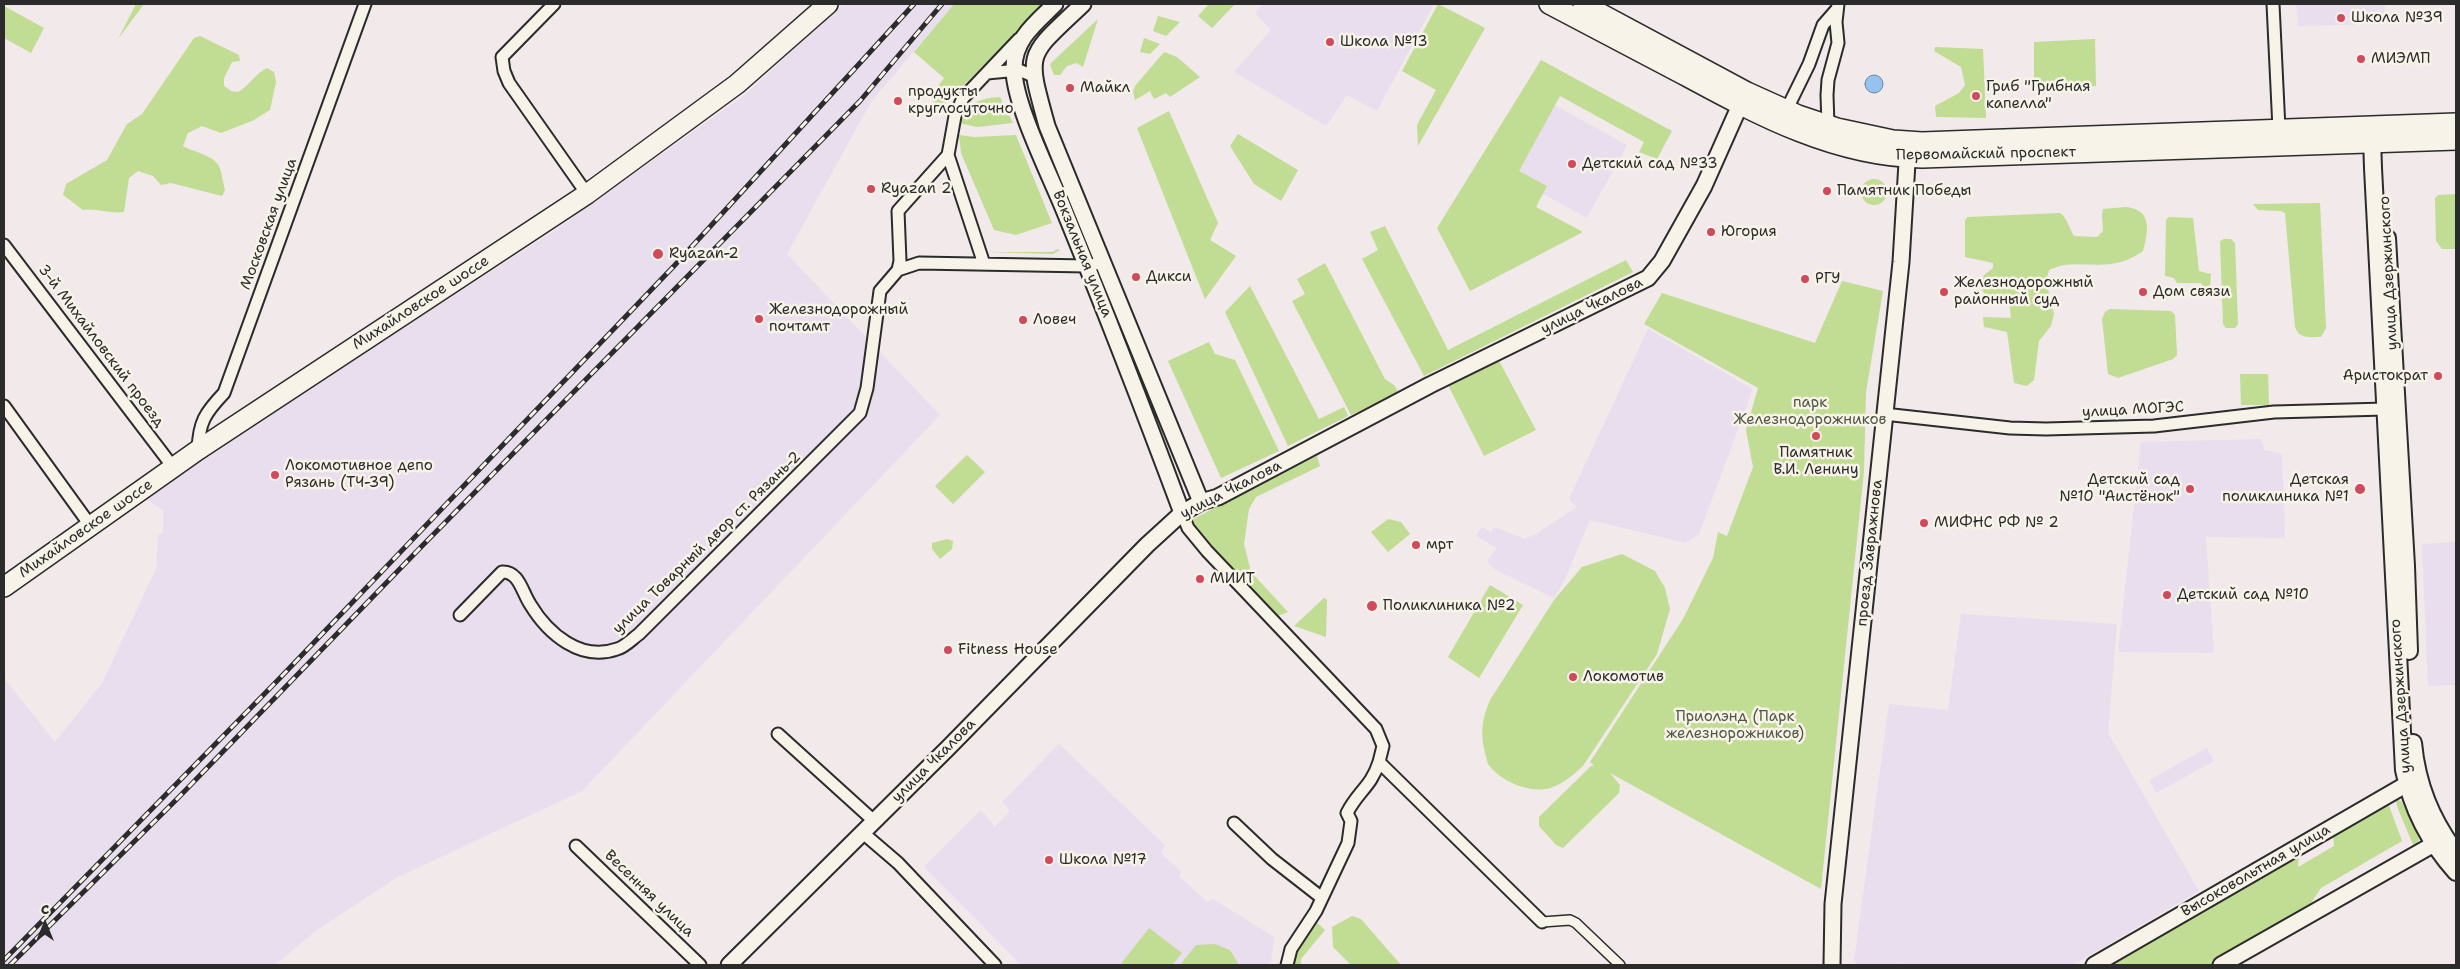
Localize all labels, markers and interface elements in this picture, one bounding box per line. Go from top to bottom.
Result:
place label: Школа №39 [2351,9,2443,27]
marker: Школа №39 [2335,12,2347,24]
place label: Школа №13 [1340,33,1428,51]
marker: Школа №13 [1324,36,1336,48]
place label: МИЭМП [2371,50,2430,68]
marker: МИЭМП [2355,53,2367,65]
place label: Гриб "Грибная капелла" [1986,78,2091,113]
place label: Майкл [1080,79,1130,97]
marker: Майкл [1064,82,1076,94]
place label: продукты круглосуточно [908,83,1013,118]
marker: Гриб "Грибная капелла" [1970,90,1982,102]
marker: продукты круглосуточно [892,95,904,107]
street label: Первомайский проспект [1896,143,2076,165]
place label: Детский сад №33 [1582,155,1718,173]
street label: Московская улица [237,156,301,292]
marker: Детский сад №33 [1566,158,1578,170]
place label: Ryazan 2 [881,180,952,198]
place label: Памятник Победы [1837,182,1971,200]
marker: Ryazan 2 [865,183,877,195]
marker: Памятник Победы [1821,185,1833,197]
street label: Вокзальная улица [1048,188,1116,320]
street label: улица Дзержинского [2376,195,2402,351]
place label: Югория [1721,223,1777,241]
marker: Югория [1705,226,1717,238]
place label: Ryazan-2 [669,245,739,263]
marker: Ryazan-2 [651,247,665,261]
street label: Михайловское шоссе [349,252,493,354]
street label: 3-й Михайловский проезд [34,261,168,431]
place label: Дикси [1146,268,1192,286]
place label: РГУ [1815,270,1841,288]
marker: Дикси [1130,271,1142,283]
marker: РГУ [1799,273,1811,285]
street label: улица Чкалова [1538,274,1646,338]
place label: Железнодорожный районный суд [1954,274,2093,309]
place label: Дом связи [2153,283,2230,301]
marker: Железнодорожный районный суд [1938,286,1950,298]
marker: Дом связи [2137,286,2149,298]
place label: Железнодорожный почтамт [769,301,908,336]
place label: Ловеч [1033,311,1076,329]
marker: Железнодорожный почтамт [753,313,765,325]
marker: Ловеч [1017,314,1029,326]
place label: Аристократ [2343,367,2428,385]
marker: Аристократ [2432,370,2444,382]
park label: парк Железнодорожников [1734,394,1886,429]
street label: улица МОГЭС [2082,398,2184,422]
marker: Памятник В.И. Ленину [1810,430,1822,442]
place label: Памятник В.И. Ленину [1773,444,1859,479]
street label: улица Товарный двор ст. Рязань-2 [609,448,805,638]
place label: Локомотивное депо Рязань (ТЧ-39) [285,457,433,492]
street label: улица Чкалова [1177,457,1285,523]
marker: Локомотивное депо Рязань (ТЧ-39) [269,469,281,481]
place label: Детский сад №10 "Аистёнок" [2059,471,2180,506]
place label: Детская поликлиника №1 [2222,471,2349,506]
street label: Михайловское шоссе [16,476,156,582]
street label: проезд Завражнова [1853,479,1887,627]
marker: Детская поликлиника №1 [2353,482,2367,496]
marker: Детский сад №10 "Аистёнок" [2184,483,2196,495]
place label: МИФНС РФ № 2 [1934,514,2059,532]
marker: МИФНС РФ № 2 [1918,517,1930,529]
place label: мрт [1426,536,1453,554]
marker: мрт [1410,539,1422,551]
place label: МИИТ [1210,570,1255,588]
marker: МИИТ [1194,573,1206,585]
place label: Детский сад №10 [2177,586,2309,604]
marker: Детский сад №10 [2161,589,2173,601]
place label: Поликлиника №2 [1383,597,1515,615]
marker: Поликлиника №2 [1365,599,1379,613]
street label: улица Дзержинского [2387,618,2415,774]
place label: Fitness House [958,641,1058,659]
marker: Fitness House [942,644,954,656]
place label: Локомотив [1583,668,1664,686]
marker: Локомотив [1567,671,1579,683]
park label: Приолэнд (Парк железнорожников) [1666,708,1804,743]
street label: улица Чкалова [888,715,980,807]
street label: Высоковольтная улица [2178,821,2334,921]
street label: Весенняя улица [601,847,697,941]
place label: Школа №17 [1059,851,1147,869]
marker: Школа №17 [1043,854,1055,866]
north arrow [20,899,70,949]
text: С [41,900,49,918]

